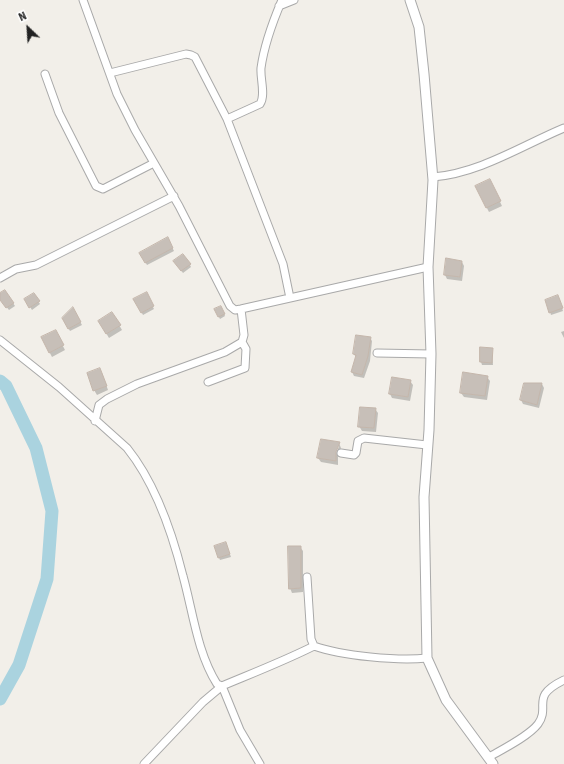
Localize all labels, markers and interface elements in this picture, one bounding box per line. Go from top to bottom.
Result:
north arrow [8,8,48,48]
text: N [16,8,29,25]

